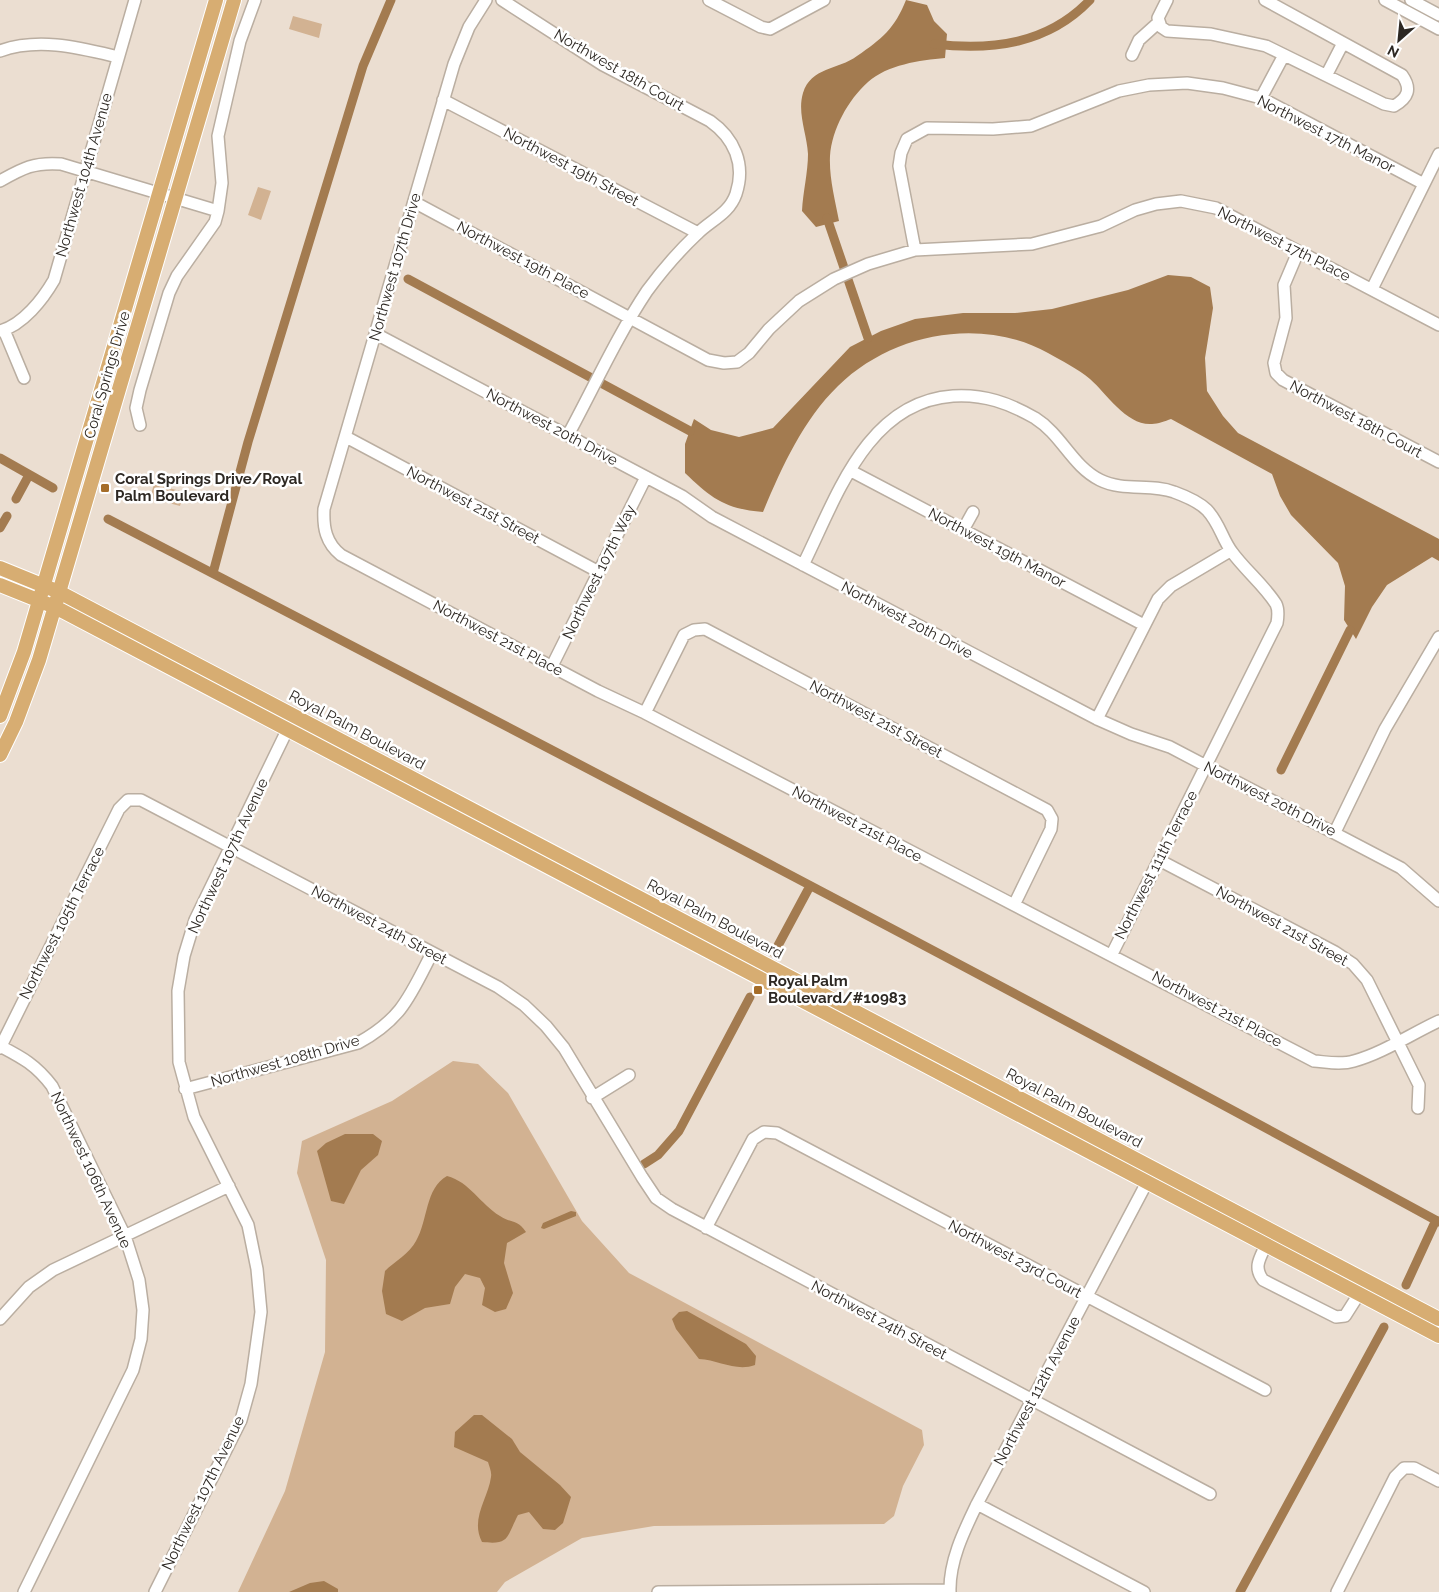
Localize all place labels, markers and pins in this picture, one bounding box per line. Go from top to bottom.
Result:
place label: Coral Springs Drive/Royal Palm Boulevard [115,470,302,505]
marker: Coral Springs Drive/Royal Palm Boulevard [99,482,111,494]
place label: Royal Palm Boulevard/#10983 [768,972,906,1007]
marker: Royal Palm Boulevard/#10983 [752,984,764,996]

